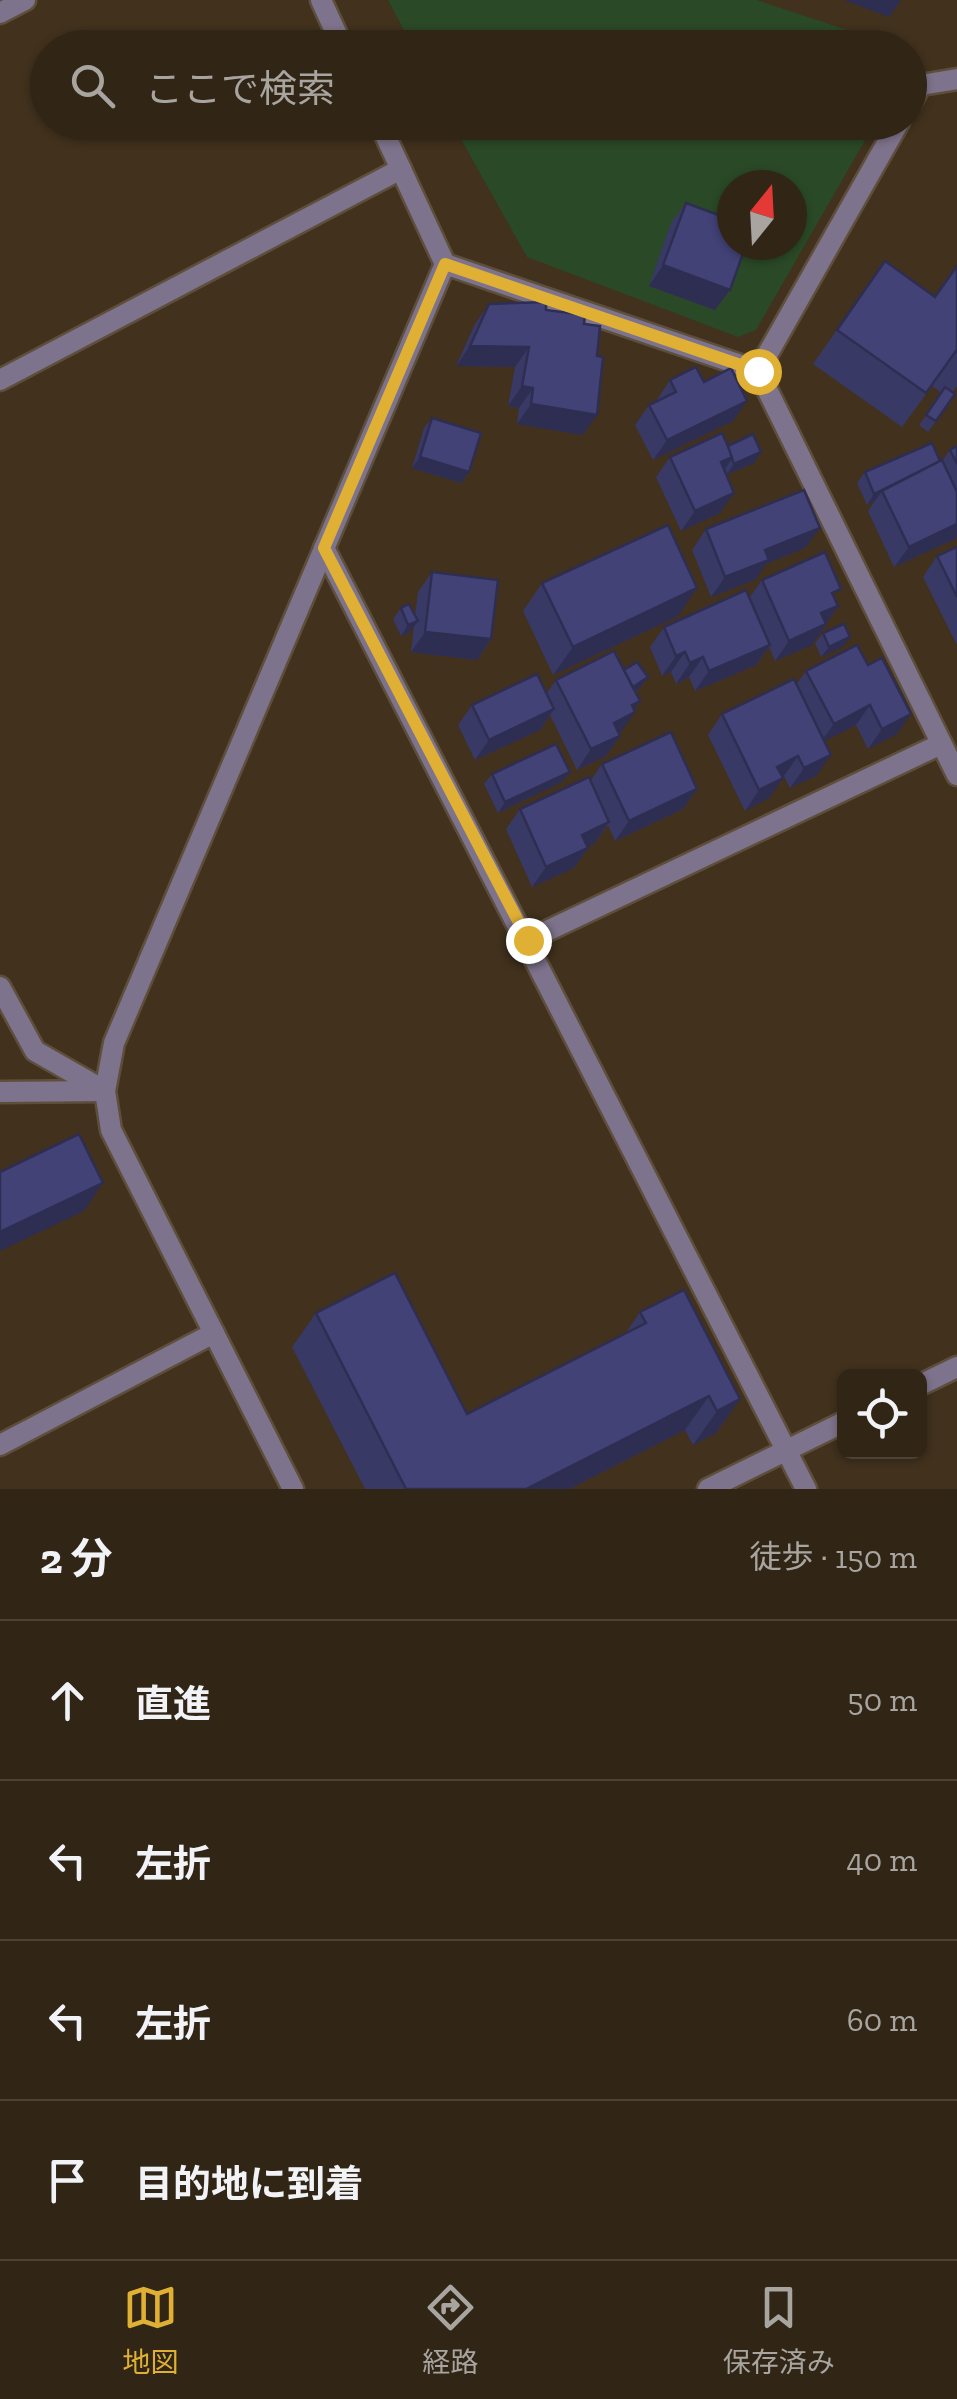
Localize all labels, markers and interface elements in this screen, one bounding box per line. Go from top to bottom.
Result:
search box [30,30,927,140]
icon: search [65,58,120,113]
text: ここで検索 [145,66,335,112]
north arrow [717,170,807,260]
route start [736,349,782,395]
route end [506,918,552,964]
map controls [837,1369,927,1459]
button: locate [837,1369,927,1459]
text: 2 分 [40,1533,112,1584]
text: 徒歩 · 150 m [749,1538,917,1576]
icon: ahead [40,1673,95,1728]
text: 直進 [135,1681,211,1727]
text: 50 m [847,1681,917,1719]
icon: left [40,1833,95,1888]
text: 左折 [135,1841,211,1887]
text: 40 m [846,1841,917,1879]
icon: left [40,1993,95,2048]
text: 左折 [135,2001,211,2047]
text: 60 m [847,2001,917,2039]
icon: arrive [40,2153,95,2208]
text: 目的地に到着 [135,2161,363,2207]
tab: 地図 [122,2280,178,2380]
tab: 経路 [422,2280,479,2380]
tab: 保存済み [723,2280,835,2380]

